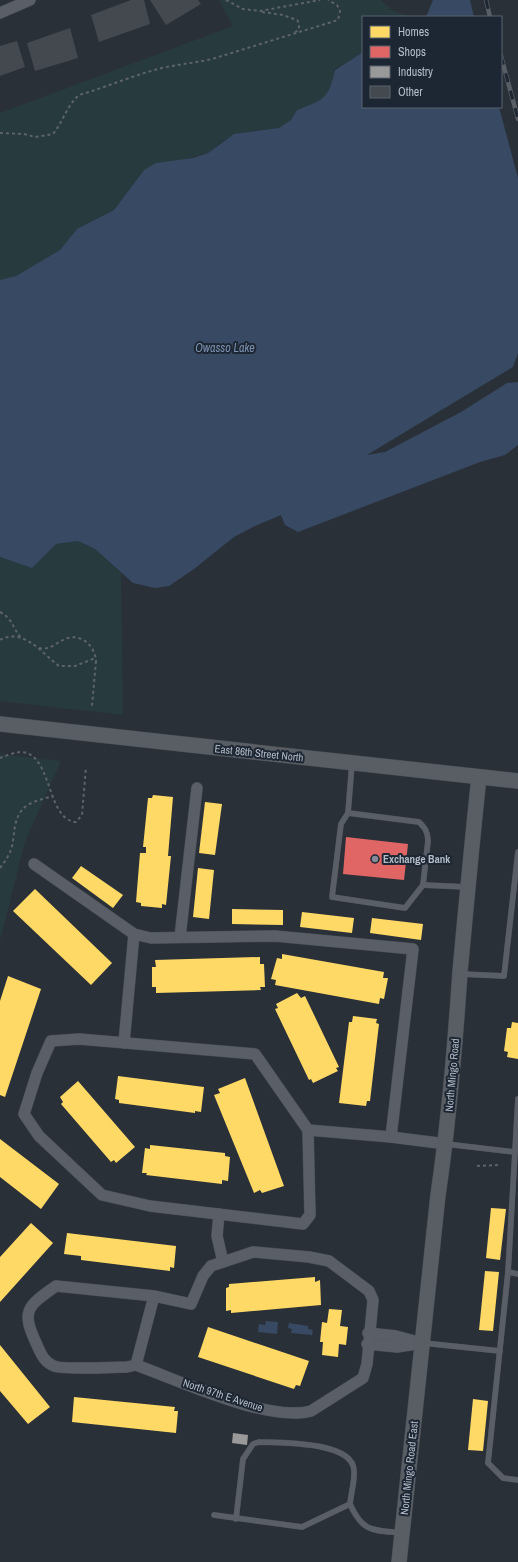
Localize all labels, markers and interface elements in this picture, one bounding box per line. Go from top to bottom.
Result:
legend [362,16,502,108]
text: Homes [398,24,429,40]
text: Shops [398,44,426,60]
text: Industry [398,64,433,80]
text: Other [398,84,423,100]
water label: Owasso Lake [195,340,255,356]
street label: East 86th Street North [214,741,304,765]
place label: Exchange Bank [383,852,451,866]
marker: Exchange Bank [370,854,380,864]
street label: North Mingo Road [442,1038,462,1112]
street label: North 97th E Avenue [181,1376,265,1414]
street label: North Mingo Road East [397,1420,421,1516]

